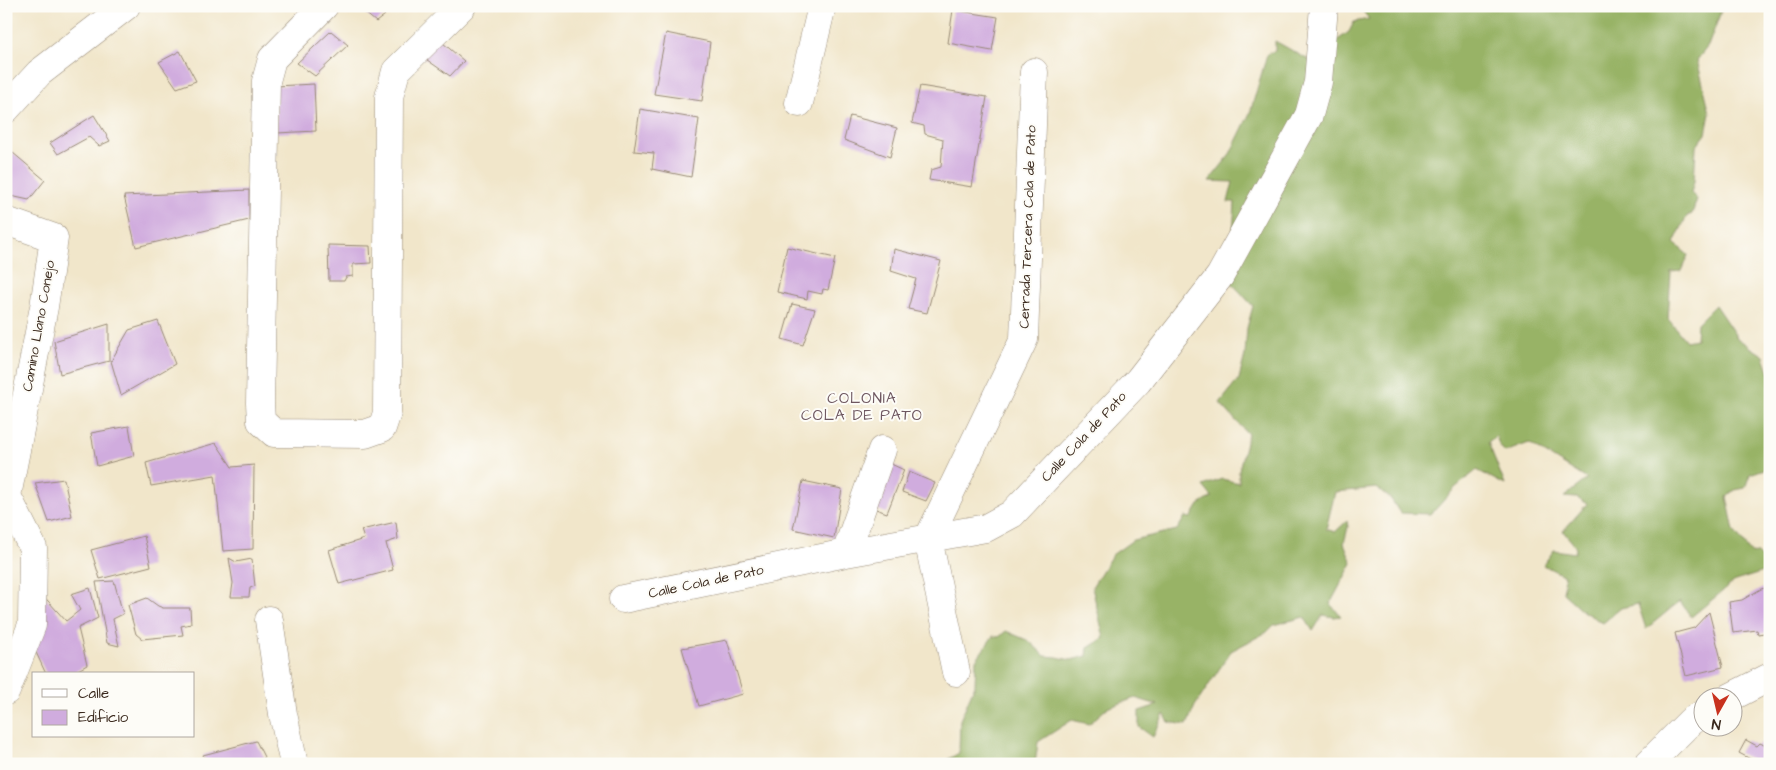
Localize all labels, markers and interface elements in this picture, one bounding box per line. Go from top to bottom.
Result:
street label: Cerrada Tercera Cola de Pato [1014,125,1042,329]
street label: Camino Llano Conejo [18,259,60,393]
street label: Calle Cola de Pato [1037,387,1131,487]
district label: COLONIA COLA DE PATO [801,388,923,426]
street label: Calle Cola de Pato [647,560,766,604]
legend [32,672,195,738]
text: Calle [78,683,109,704]
north arrow [1694,688,1744,738]
text: Edificio [78,707,129,728]
text: N [1710,713,1722,734]

